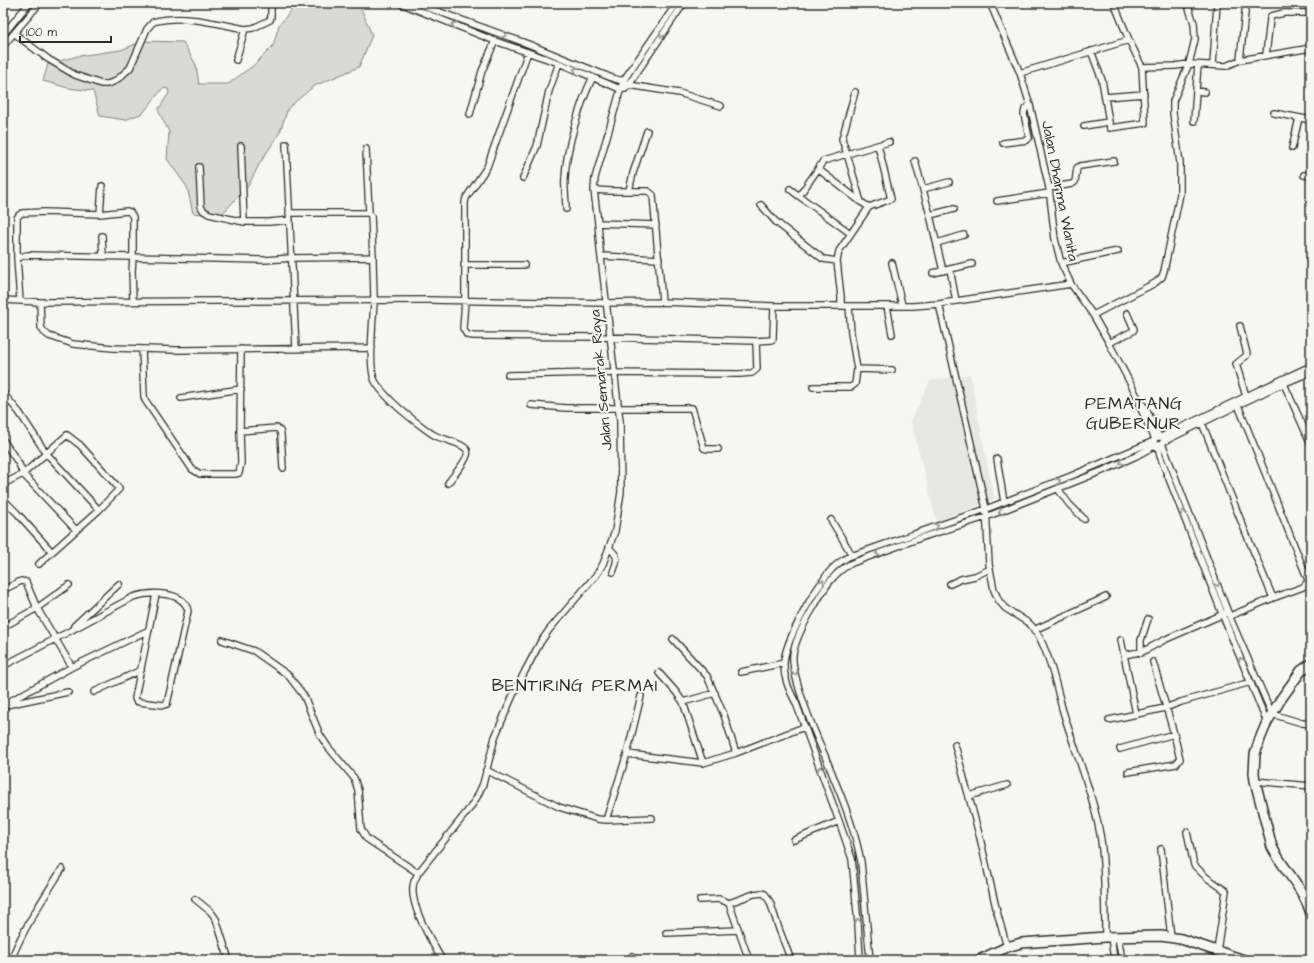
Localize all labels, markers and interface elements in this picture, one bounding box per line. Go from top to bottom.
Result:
scale bar [20,18,111,44]
one-way arrow [450,21,457,29]
text: 100 m [26,24,57,41]
one-way arrow [501,31,508,39]
one-way arrow [659,31,667,38]
one-way arrow [572,66,579,74]
street label: Jalan Dharma Wanita [1036,119,1084,263]
street label: Jalan Semarak Raya [584,308,619,451]
district label: PEMATANG GUBERNUR [1085,392,1183,436]
one-way arrow [1118,458,1125,466]
one-way arrow [1053,478,1061,486]
one-way arrow [998,507,1005,515]
one-way arrow [1180,510,1188,517]
one-way arrow [932,523,939,531]
one-way arrow [875,548,882,557]
one-way arrow [817,580,824,587]
one-way arrow [1213,580,1221,587]
one-way arrow [1238,657,1246,664]
one-way arrow [790,670,798,676]
district label: BENTIRING PERMAI [492,674,658,698]
one-way arrow [816,765,824,772]
one-way arrow [853,918,862,924]

